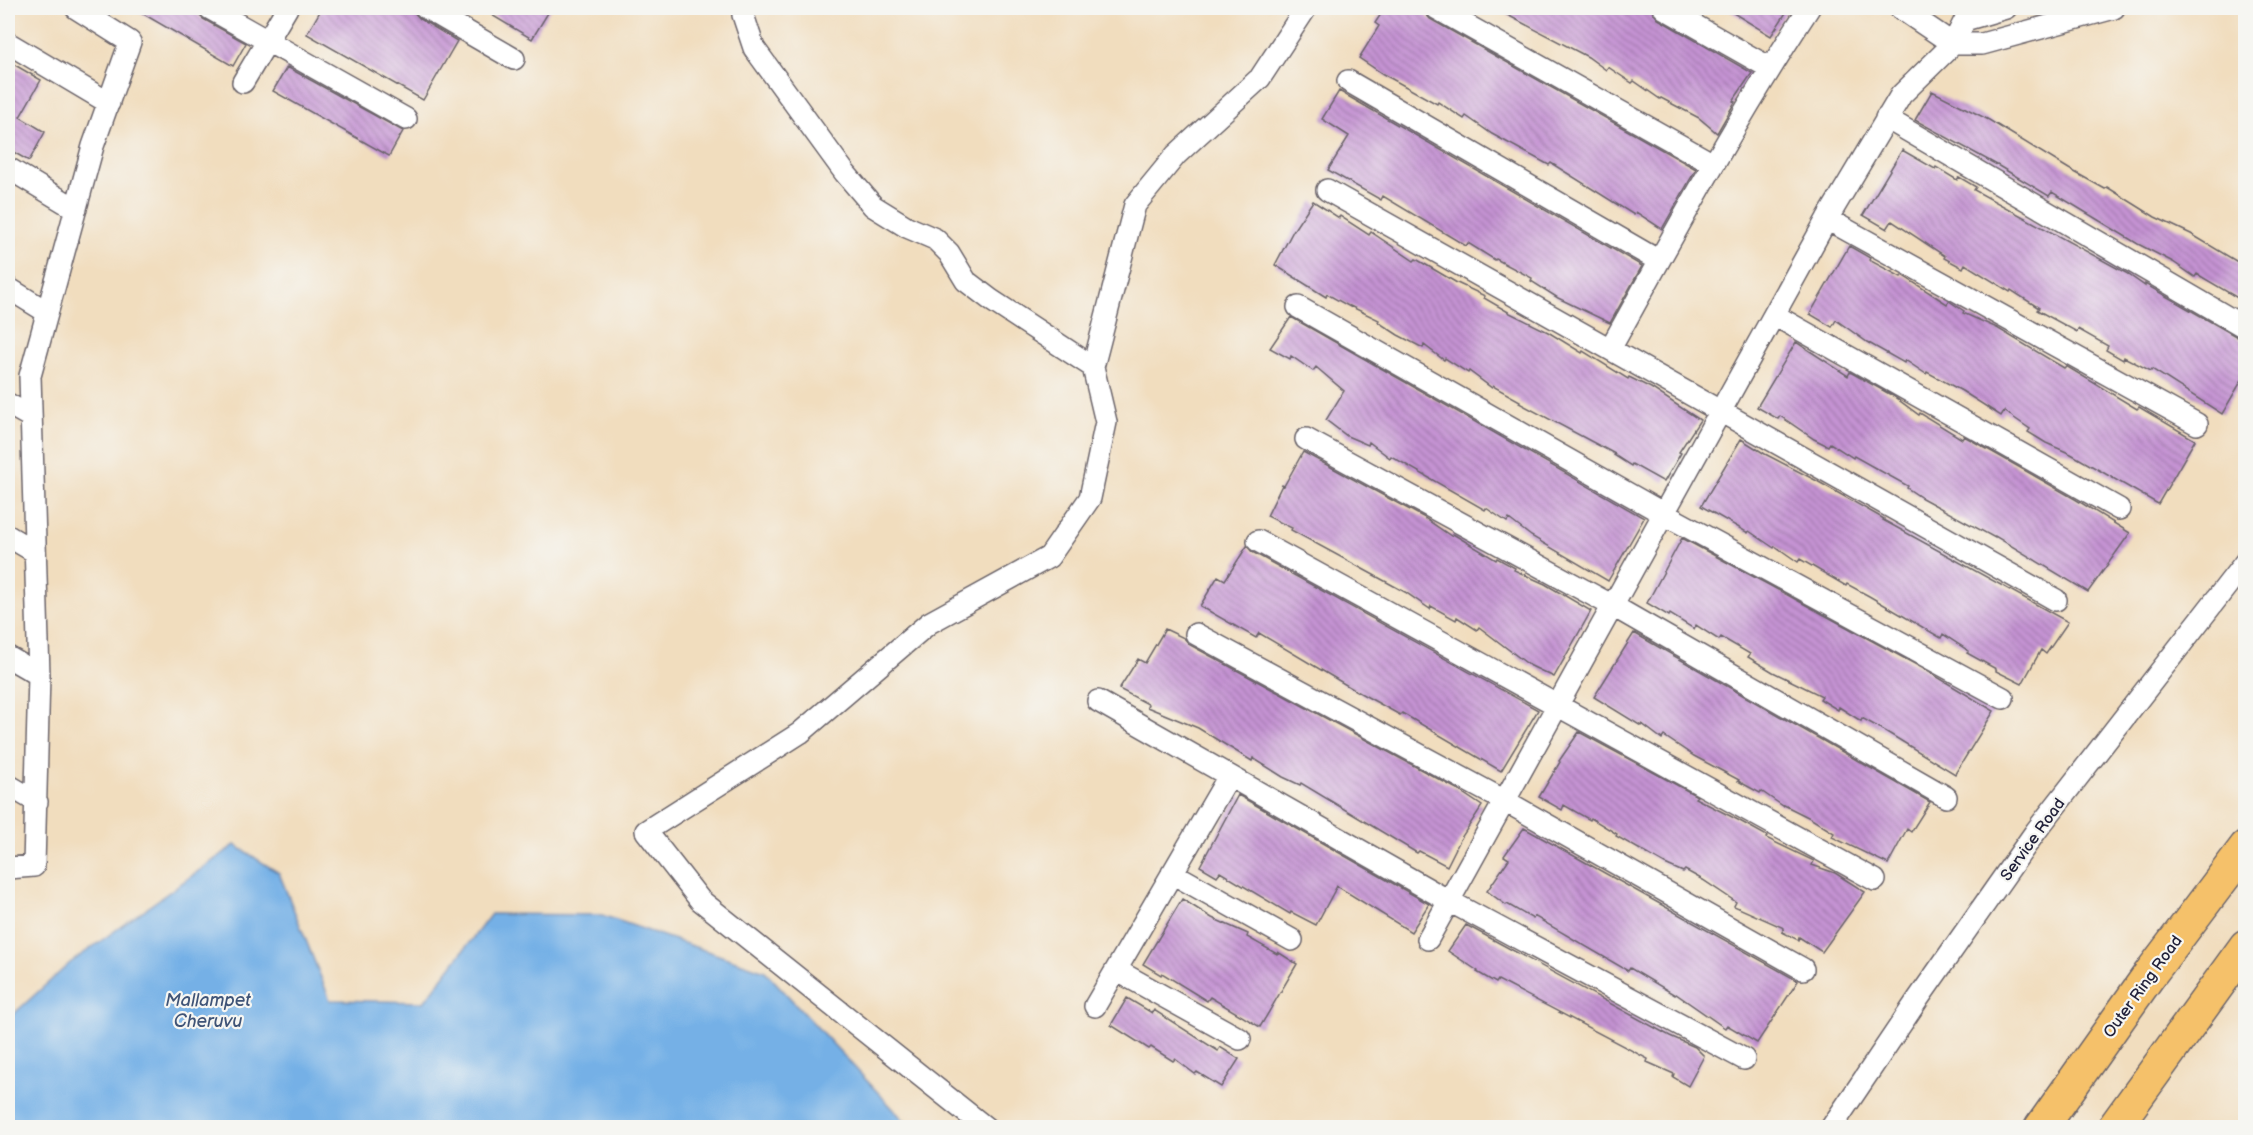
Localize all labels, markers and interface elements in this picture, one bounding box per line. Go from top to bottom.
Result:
street label: Service Road [1997,795,2070,885]
street label: Outer Ring Road [2100,932,2187,1042]
water label: Mallampet Cheruvu [165,990,251,1032]

